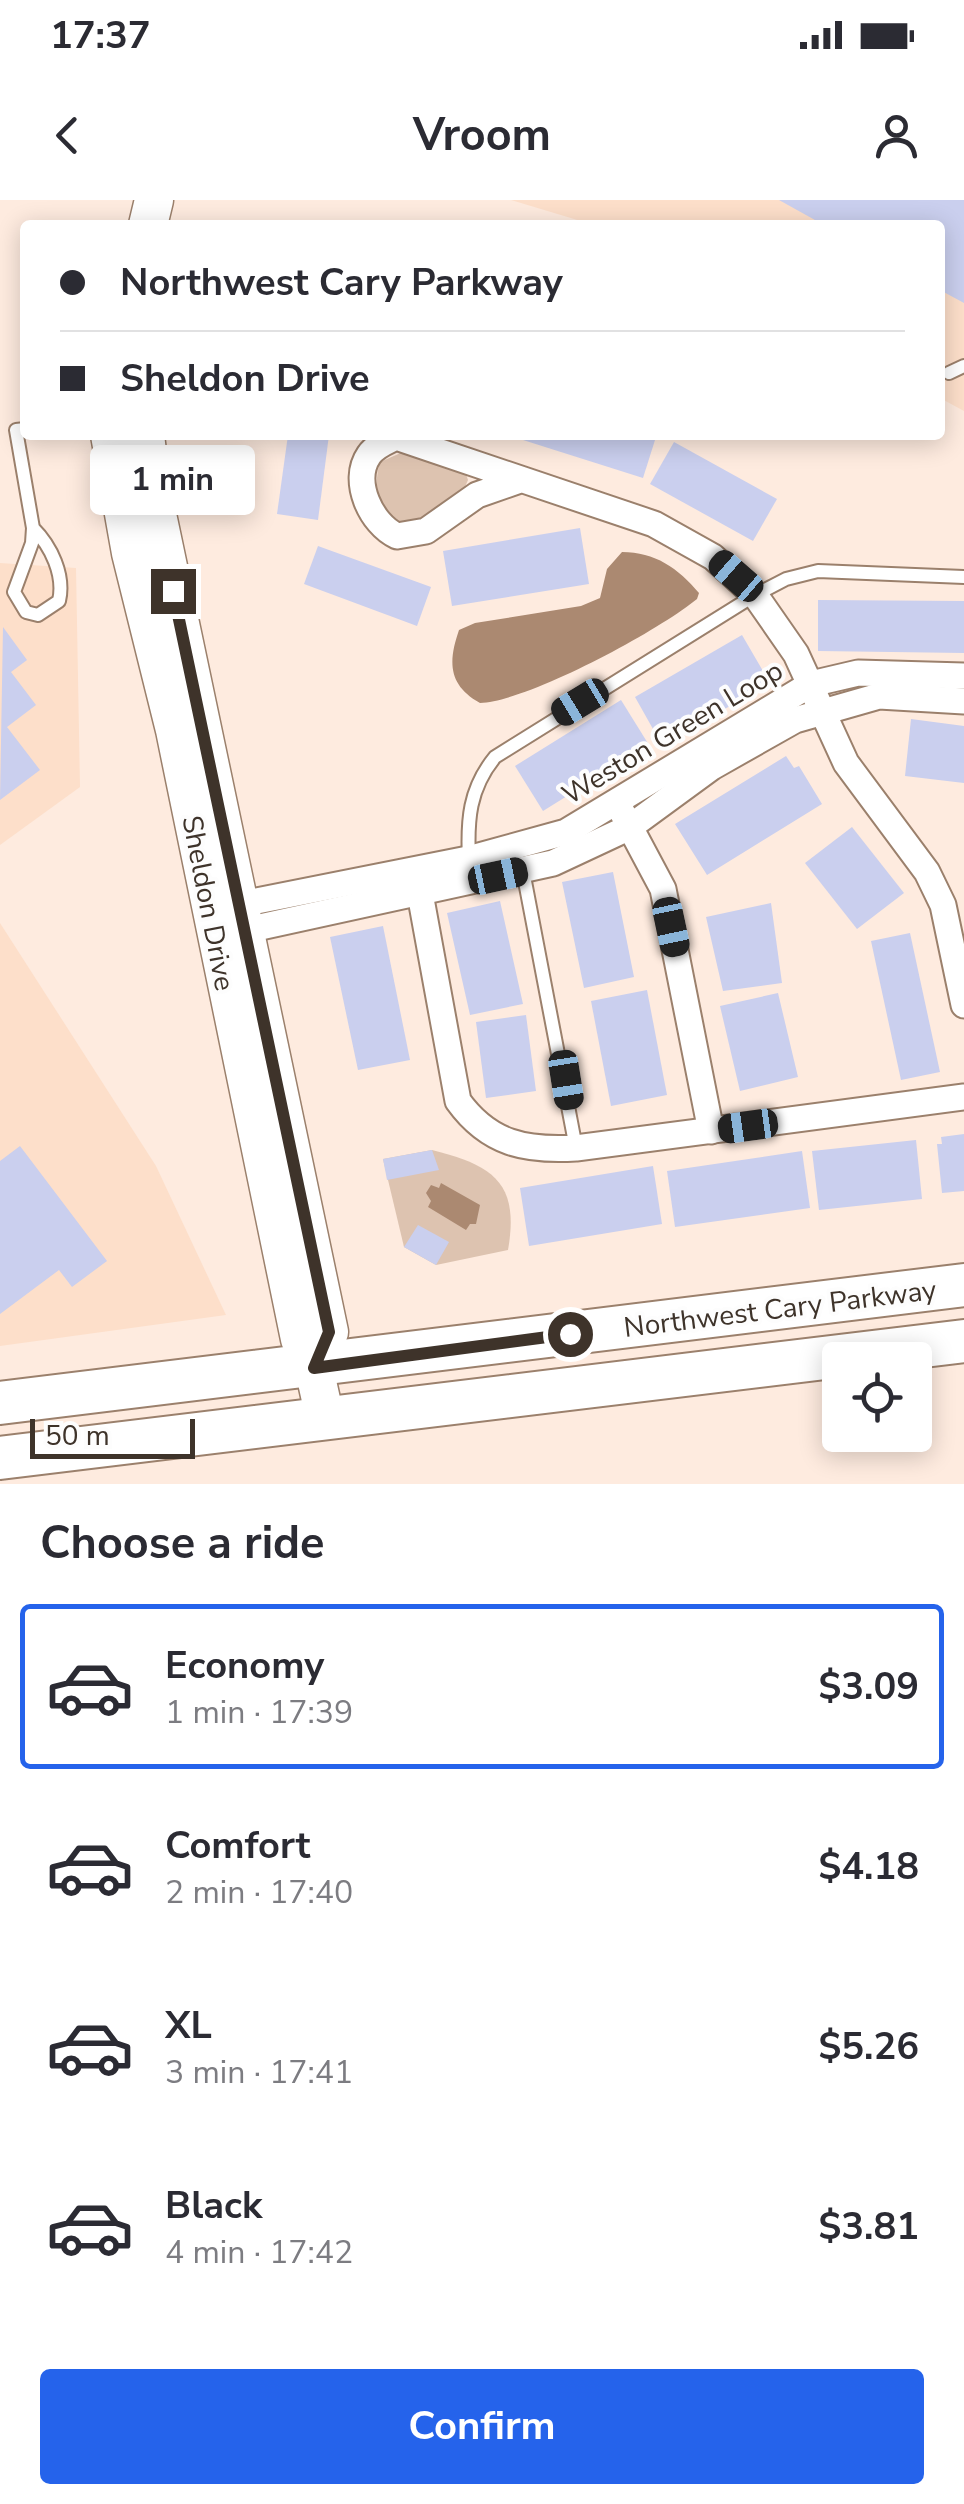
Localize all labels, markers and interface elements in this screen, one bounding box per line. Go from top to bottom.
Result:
text: 17:37 [50,10,151,61]
text: Vroom [413,105,551,166]
icon: back [40,108,95,163]
icon: person [869,108,924,163]
text: Northwest Cary Parkway [120,257,563,308]
text: Sheldon Drive [120,353,370,404]
callout: 1 min [90,446,256,516]
text: 1 min [131,458,214,501]
car [704,545,768,607]
route end [151,569,196,614]
street label: Weston Green Loop [555,652,790,814]
car [547,674,613,730]
street label: Sheldon Drive [172,812,244,994]
car [466,855,530,897]
car [650,895,692,959]
car [546,1048,586,1112]
car [716,1107,780,1145]
street label: Northwest Cary Parkway [622,1271,939,1347]
route start [548,1312,593,1357]
map controls [822,1342,932,1452]
button: locate [822,1342,932,1452]
scale bar [30,1414,195,1458]
text: 50 m [45,1417,110,1455]
text: Choose a ride [40,1513,325,1574]
text: Economy [165,1640,324,1691]
icon: car [45,1642,135,1732]
text: $3.09 [818,1661,919,1712]
text: 1 min · 17:39 [165,1691,353,1734]
text: Comfort [165,1820,310,1871]
icon: car [45,1822,135,1912]
text: $4.18 [818,1841,919,1892]
text: 2 min · 17:40 [165,1871,353,1914]
text: XL [165,2000,212,2051]
icon: car [45,2002,135,2092]
text: $5.26 [818,2021,919,2072]
text: 3 min · 17:41 [165,2051,353,2094]
text: Black [165,2180,262,2231]
icon: car [45,2182,135,2272]
text: $3.81 [818,2201,919,2252]
text: 4 min · 17:42 [165,2231,353,2274]
button: Confirm [40,2369,924,2484]

